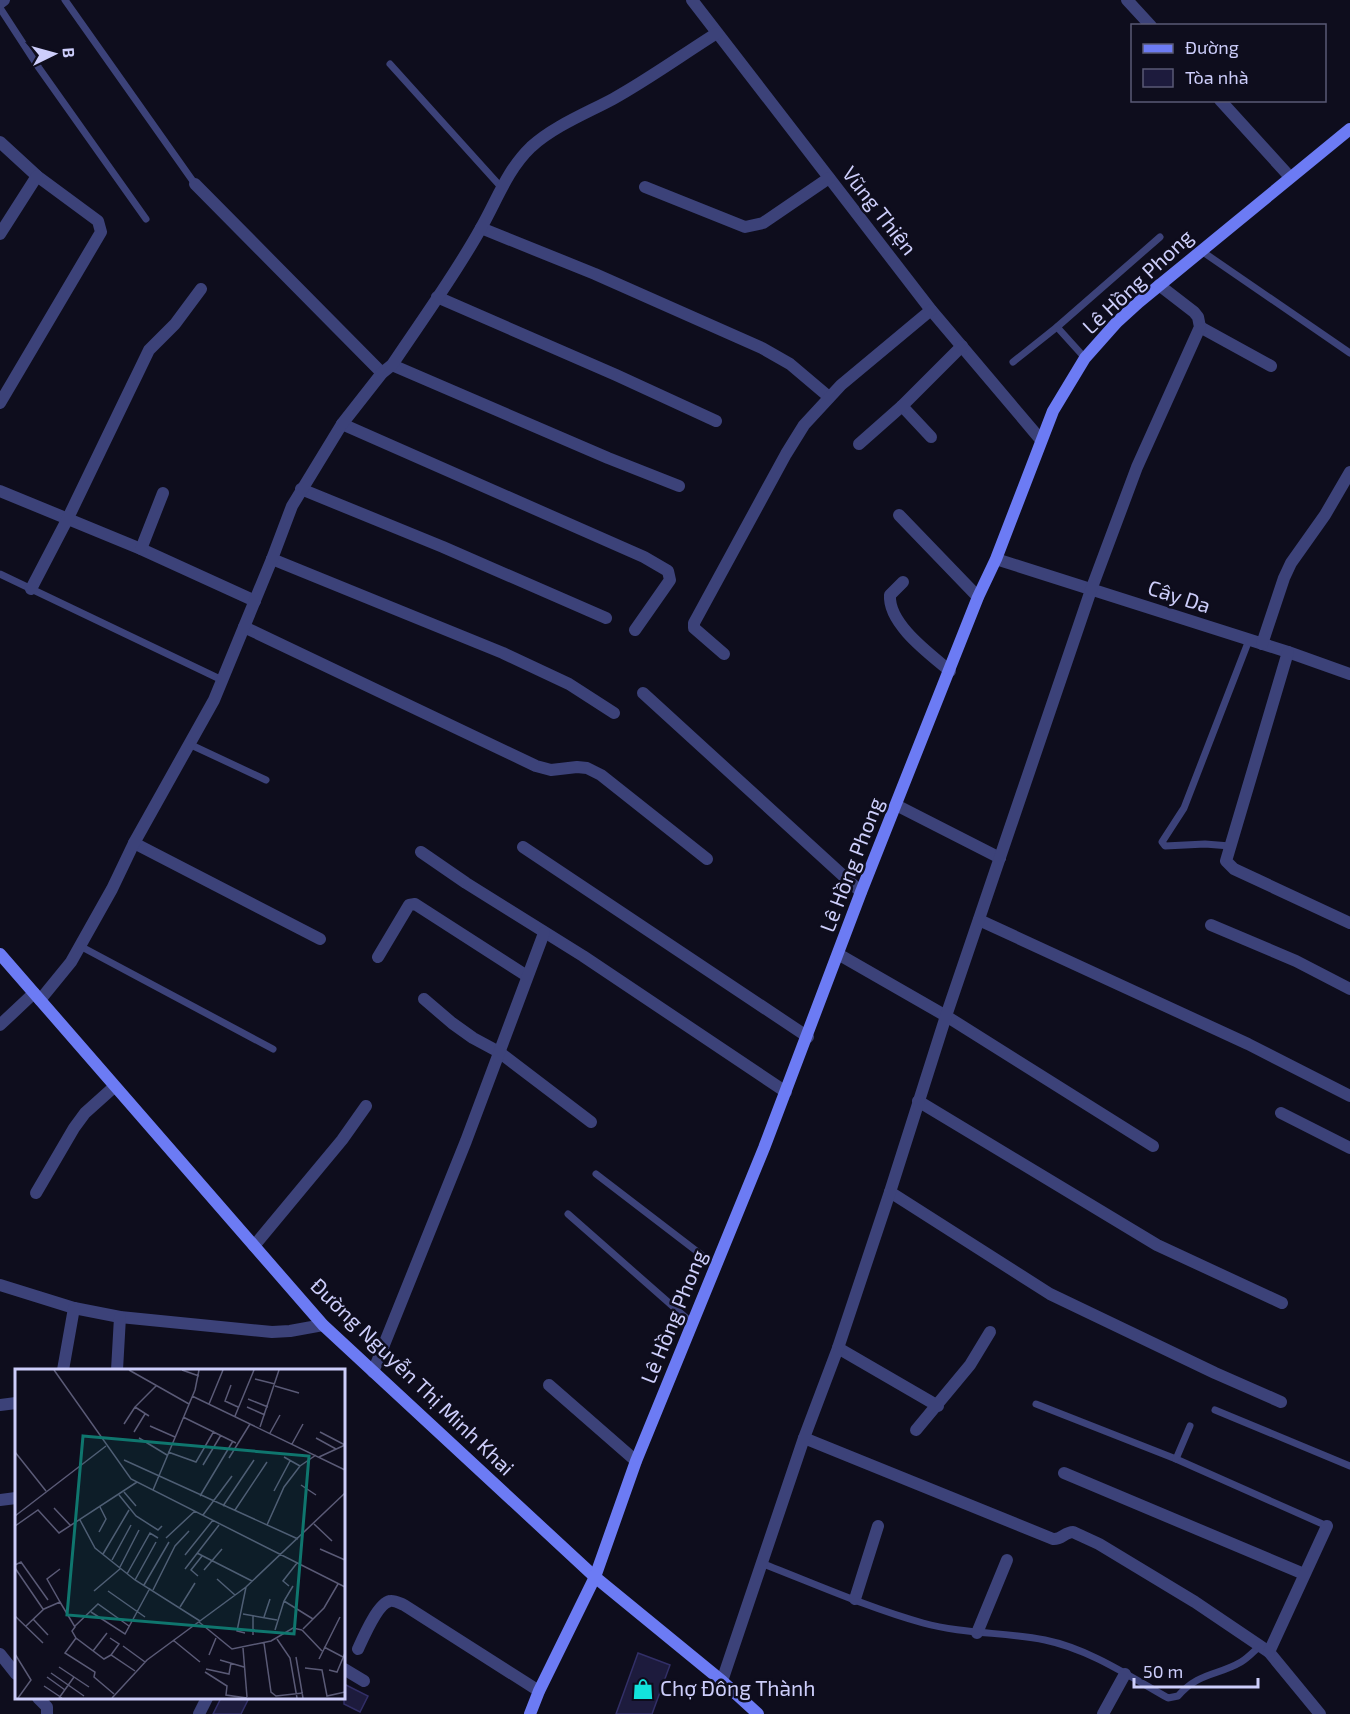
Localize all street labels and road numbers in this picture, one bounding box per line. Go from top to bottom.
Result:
street label: Vũng Thiện [838,161,922,259]
street label: Lê Hồng Phong [1077,223,1198,338]
street label: Cây Da [1145,574,1214,617]
street label: Lê Hồng Phong [814,794,888,935]
street label: Lê Hồng Phong [634,1246,711,1387]
street label: Đường Nguyễn Thị Minh Khai [306,1272,520,1480]

